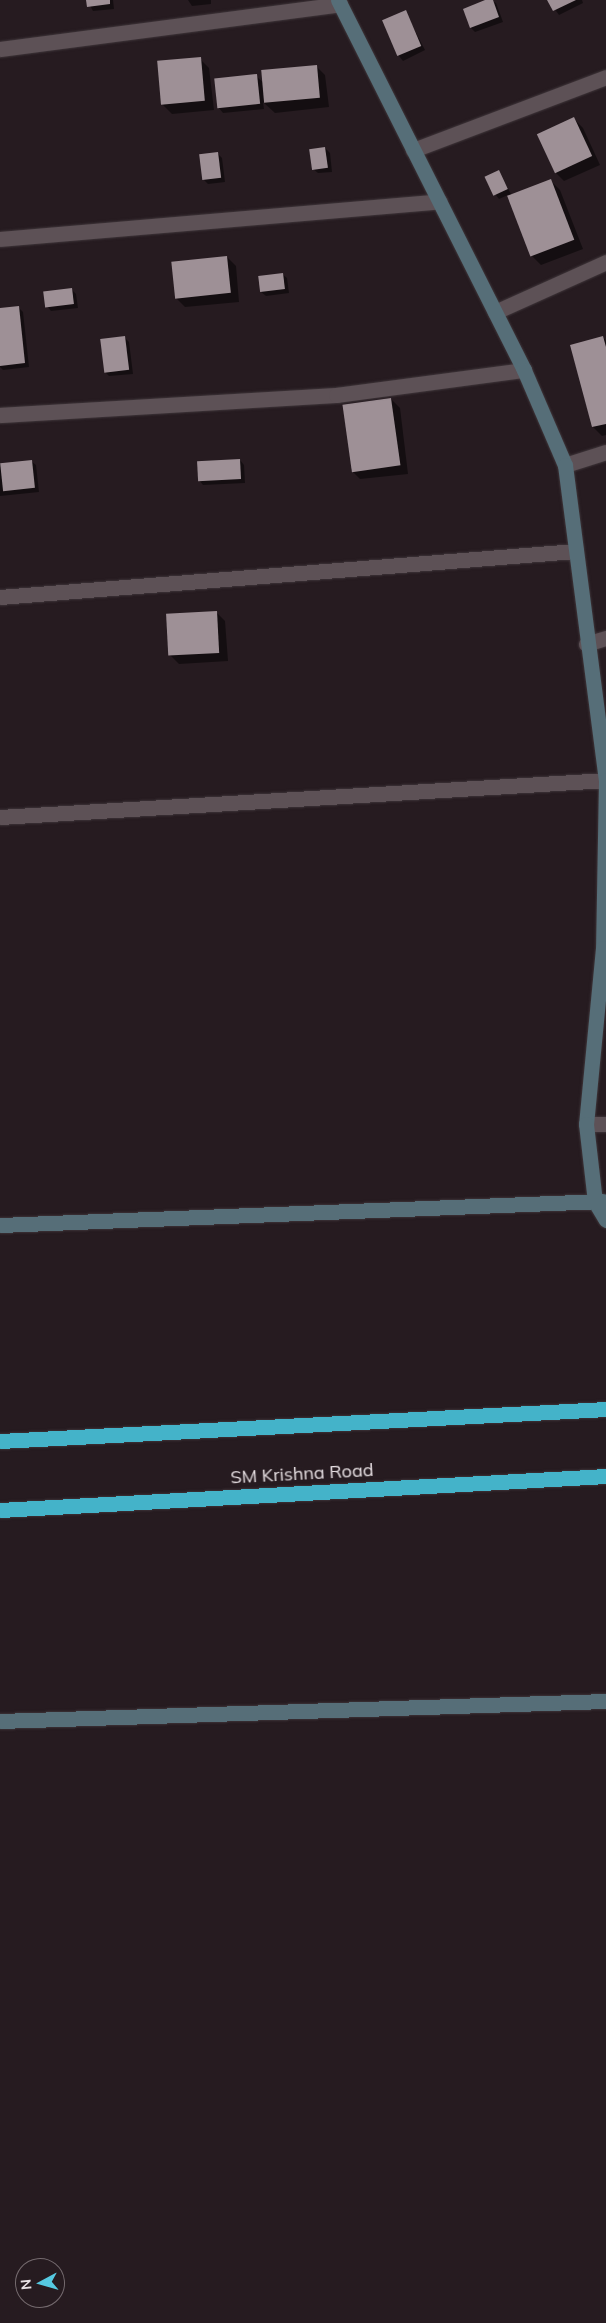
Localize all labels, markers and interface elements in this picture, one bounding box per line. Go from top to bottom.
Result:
street label: SM Krishna Road [230,1459,374,1489]
north arrow [15,2258,65,2308]
text: N [17,2278,36,2291]

